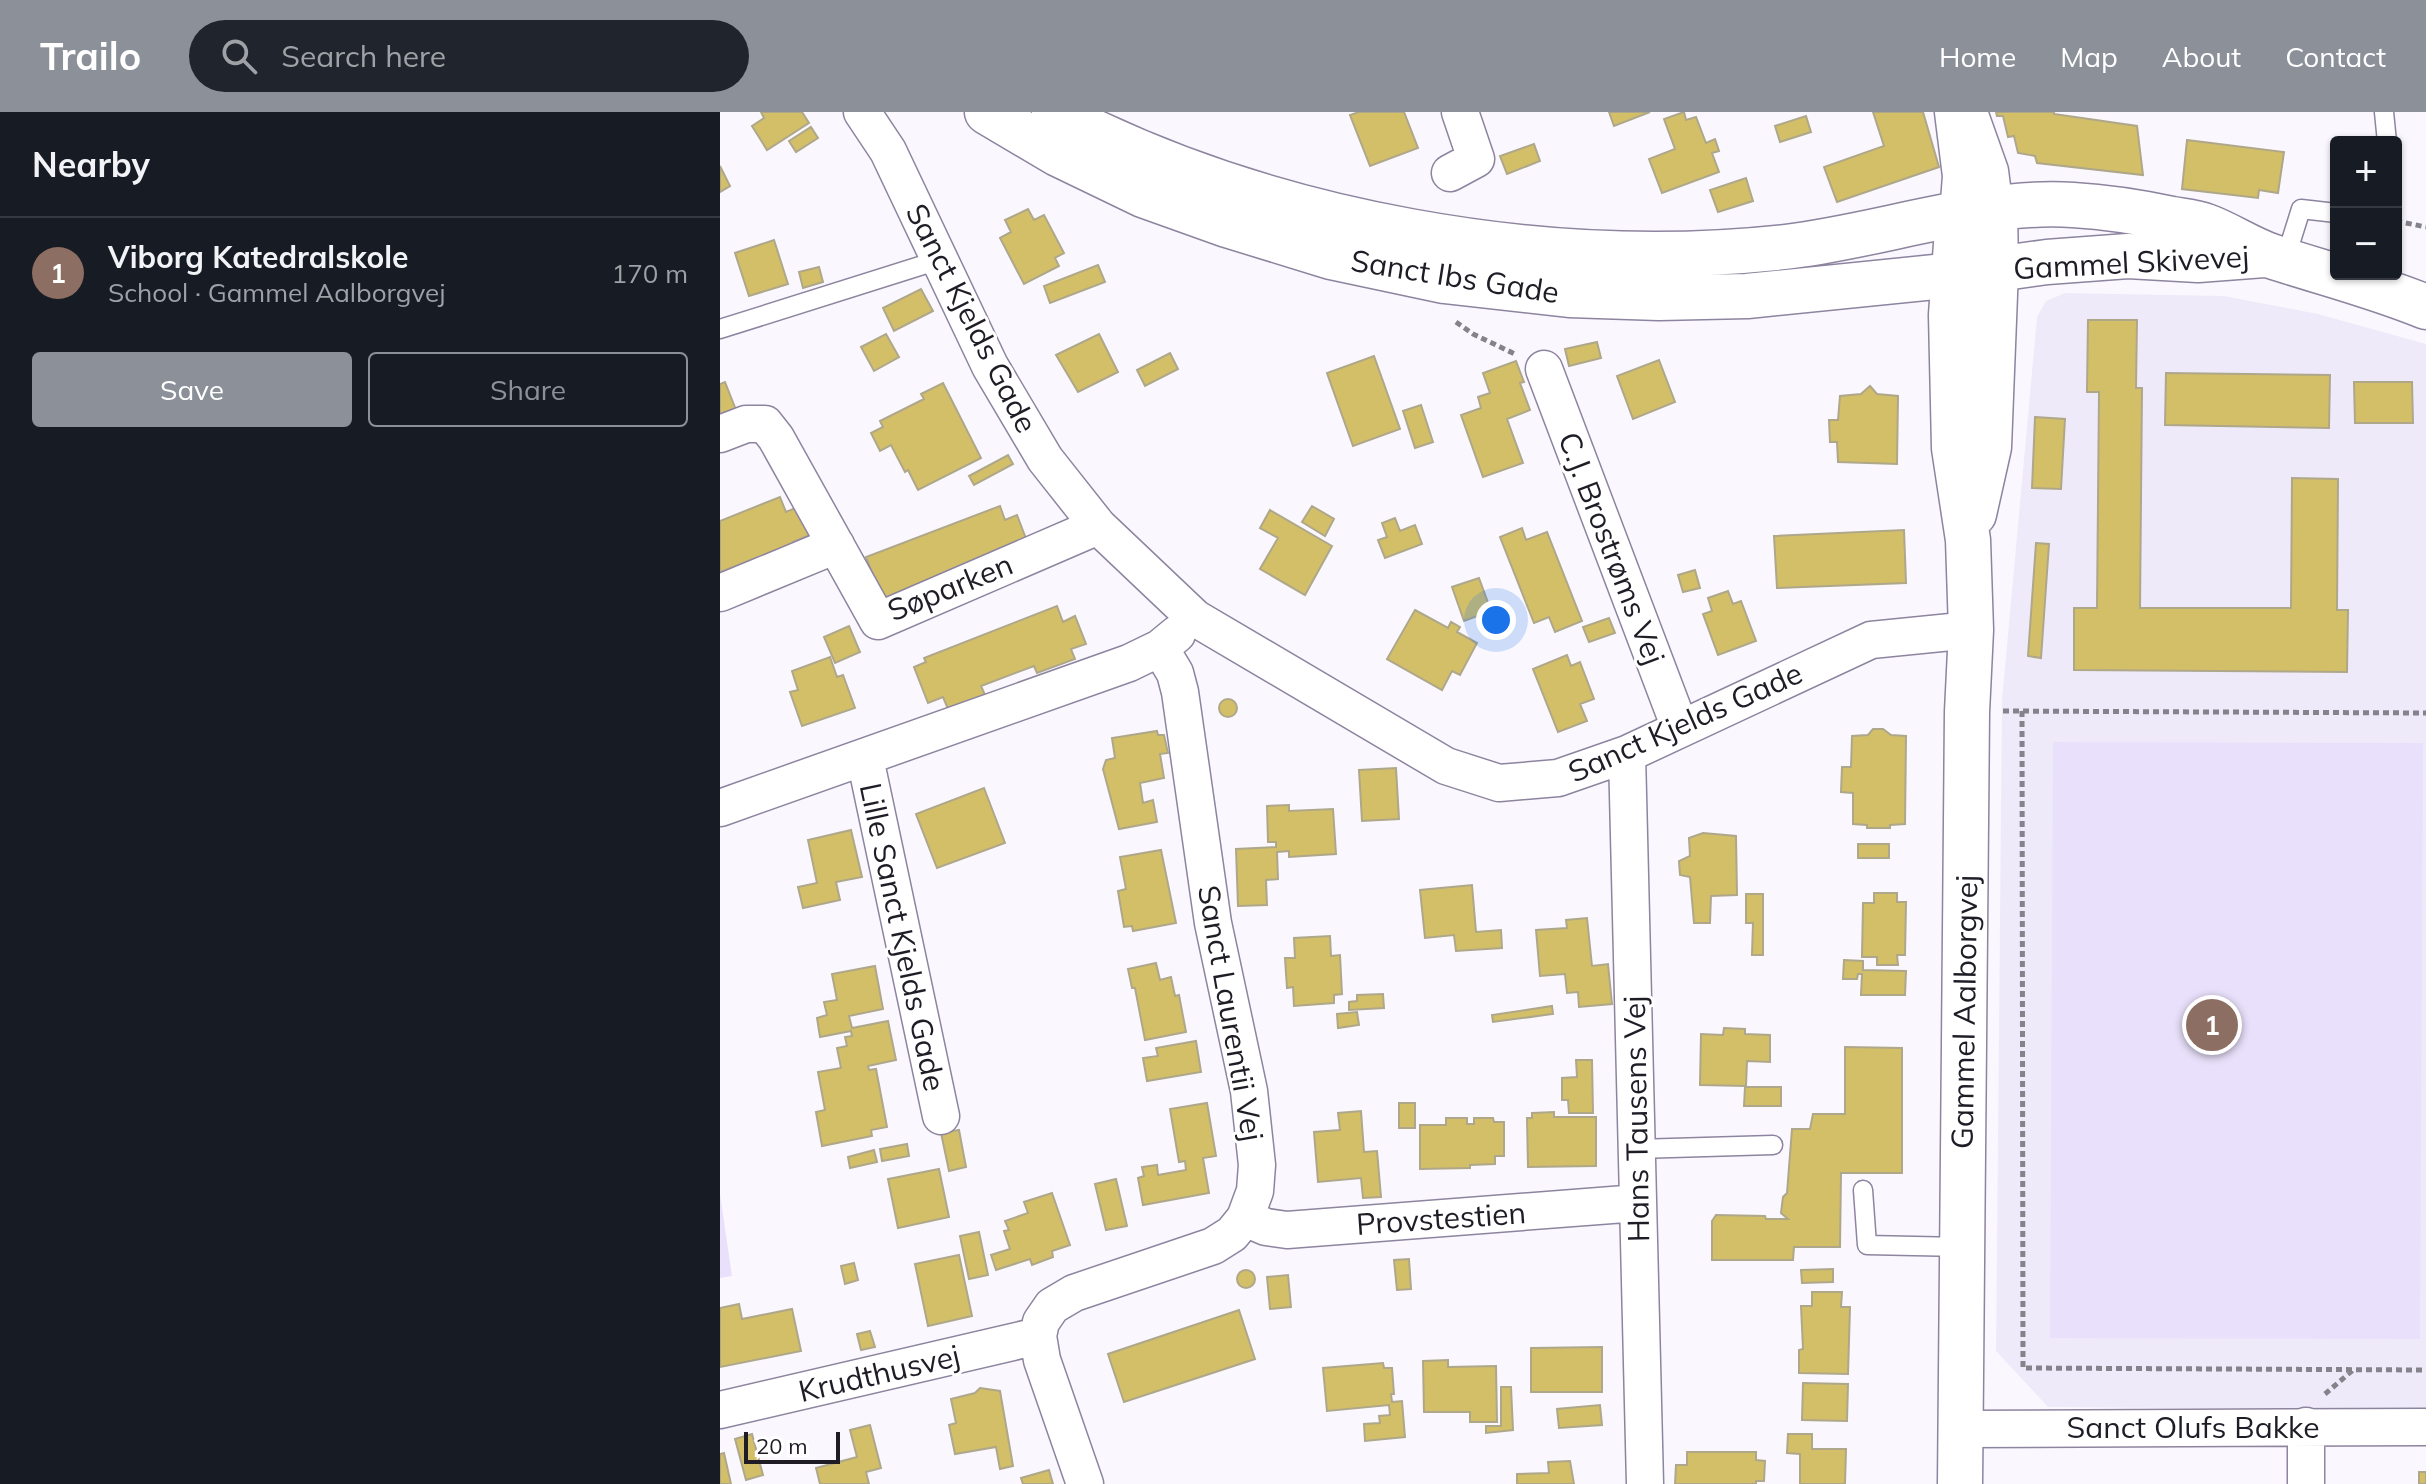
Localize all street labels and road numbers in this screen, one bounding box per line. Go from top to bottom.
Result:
street label: Sanct Kjelds Gade [898,197,1046,439]
street label: Gammel Skivevej [2012,237,2250,287]
street label: Sanct Ibs Gade [1348,241,1562,311]
street label: C.J. Brostrøms Vej [1550,426,1674,670]
street label: Søparken [882,545,1018,629]
street label: Sanct Kjelds Gade [1562,653,1808,791]
street label: Lille Sanct Kjelds Gade [852,779,954,1095]
street label: Gammel Aalborgvej [1943,875,1985,1149]
street label: Sanct Laurentii Vej [1190,882,1272,1144]
street label: Hans Tausens Vej [1615,995,1657,1243]
street label: Provstestien [1355,1193,1527,1243]
street label: Krudthusvej [795,1336,963,1410]
street label: Sanct Olufs Bakke [2066,1408,2320,1446]

